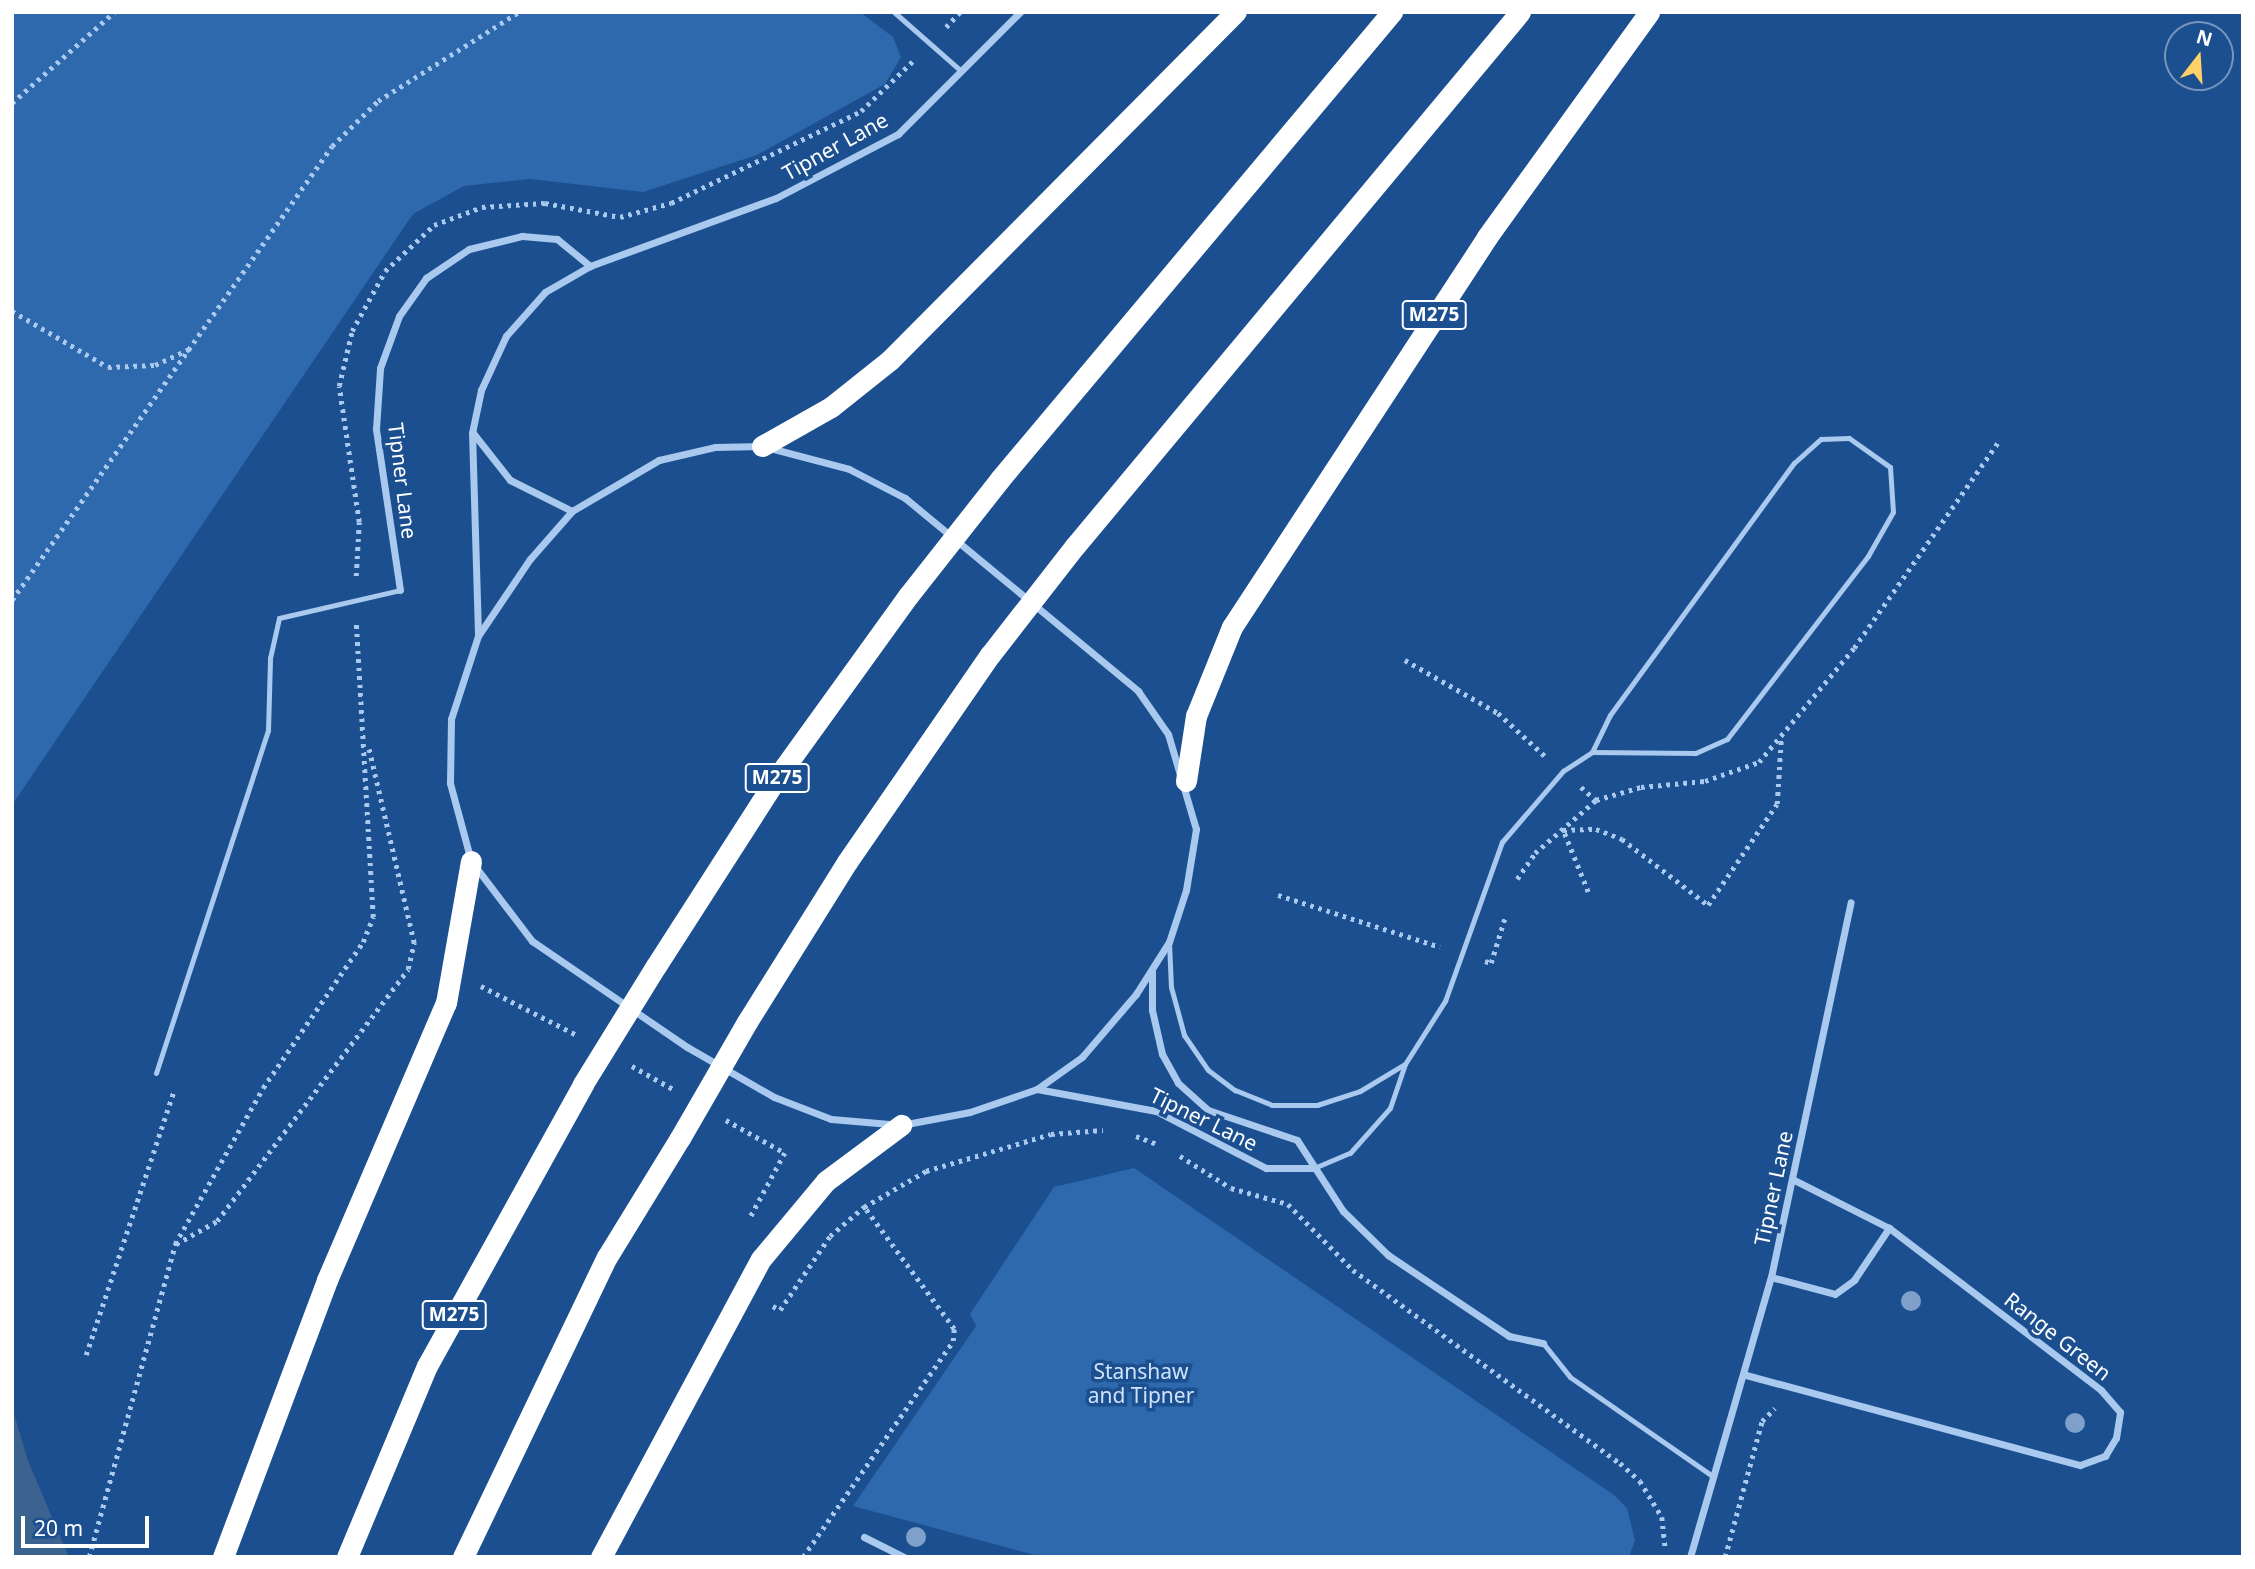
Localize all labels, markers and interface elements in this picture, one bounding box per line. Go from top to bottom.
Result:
north arrow [2164,21,2234,91]
text: N [2193,23,2216,53]
street label: Tipner Lane [778,107,892,185]
road number: M275 [1401,300,1467,330]
street label: Tipner Lane [383,422,423,540]
road number: M275 [744,762,810,793]
street label: Tipner Lane [1146,1082,1262,1156]
street label: Tipner Lane [1749,1128,1797,1248]
street label: Range Green [2000,1287,2116,1385]
road number: M275 [421,1300,487,1330]
park label: Stanshaw and Tipner [1088,1358,1194,1408]
scale bar [24,1502,152,1546]
text: 20 m [34,1514,83,1542]

